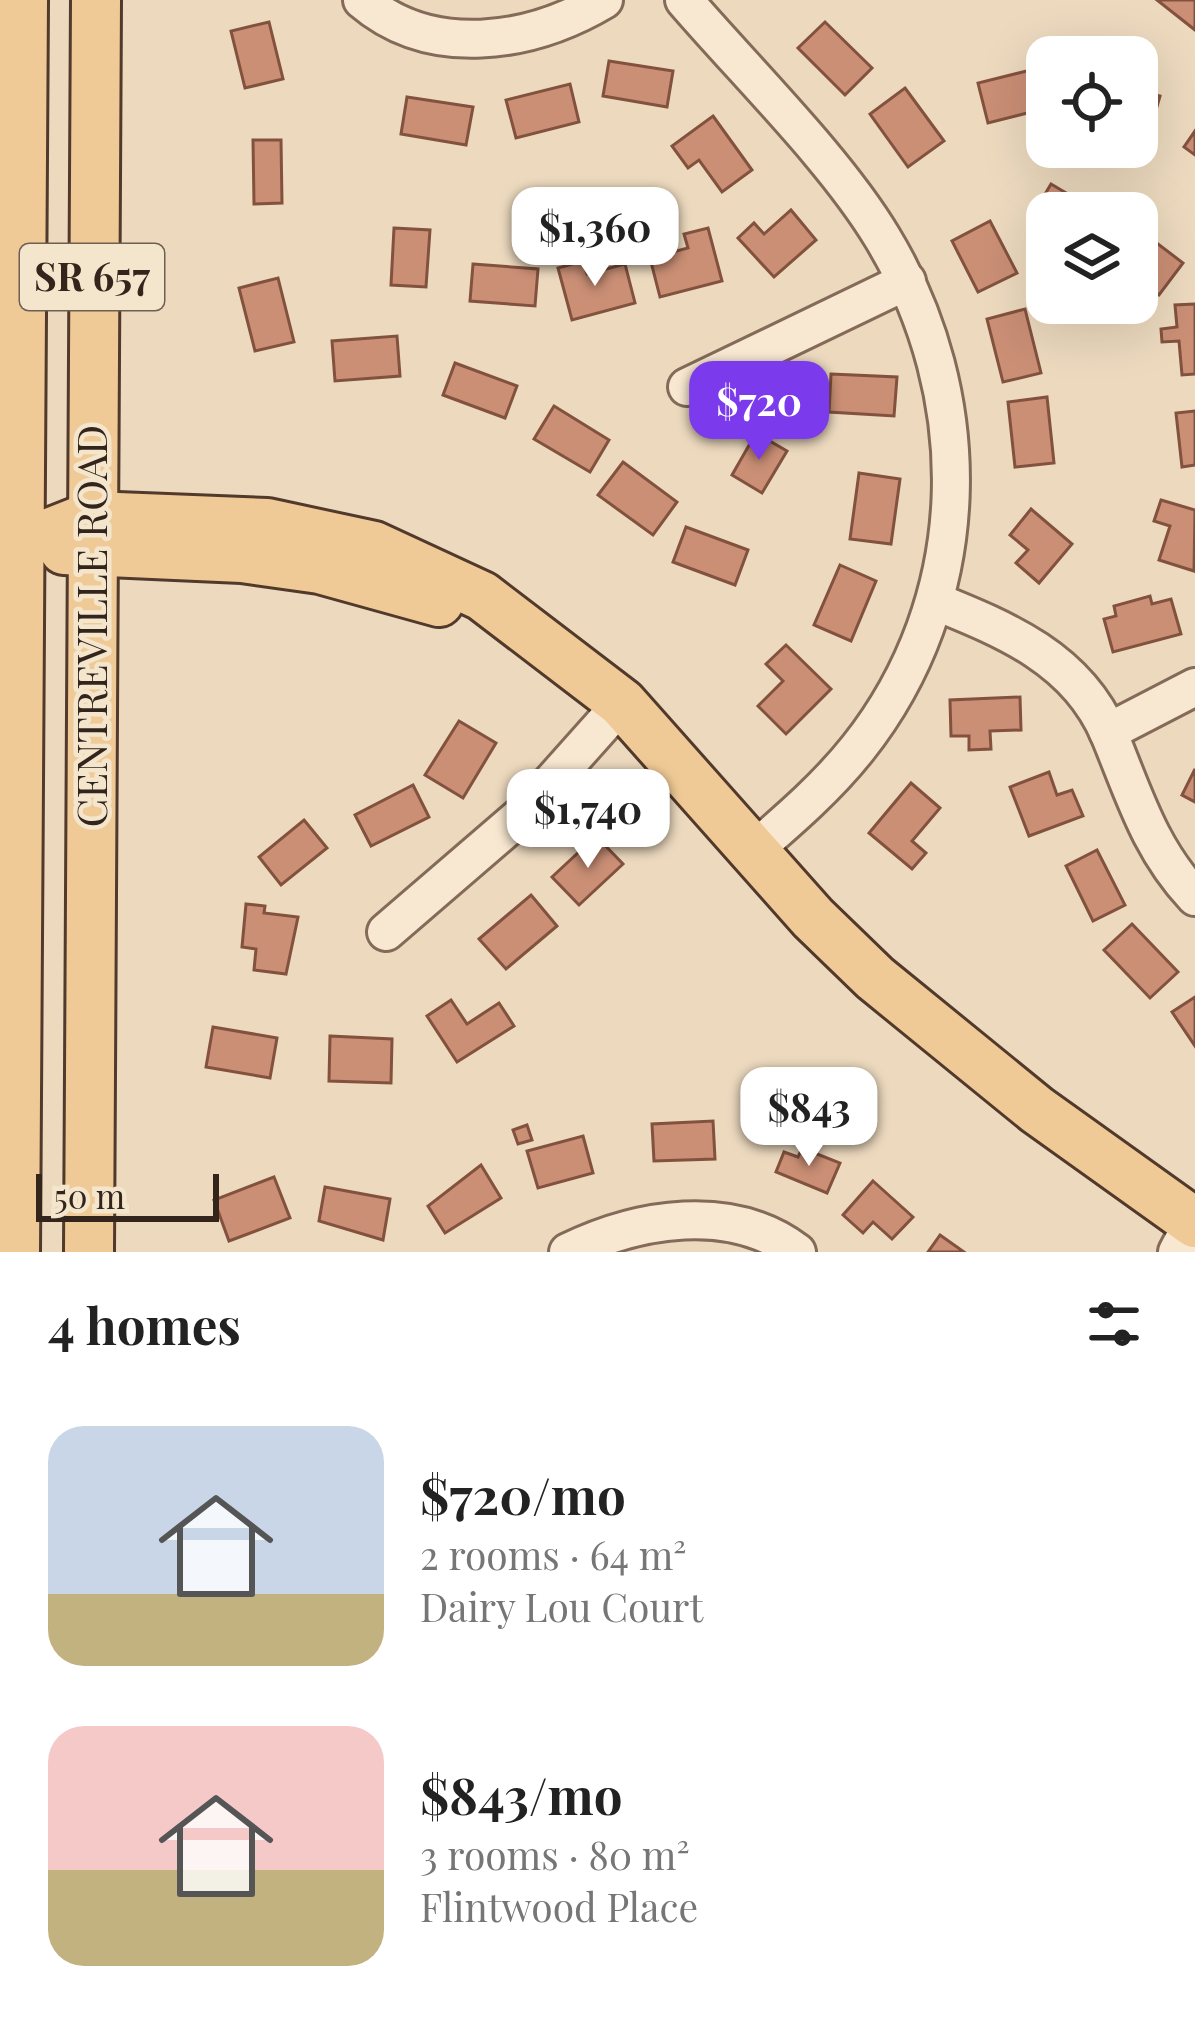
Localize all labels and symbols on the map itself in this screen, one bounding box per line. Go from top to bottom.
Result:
pin: $1,360 [497,187,693,289]
road number: SR 657 [20,244,164,310]
pin: $720 [688,361,830,463]
street label: CENTREVILLE ROAD [62,425,118,827]
pin: $1,740 [490,769,686,871]
pin: $843 [738,1067,880,1169]
scale bar [36,1168,219,1221]

